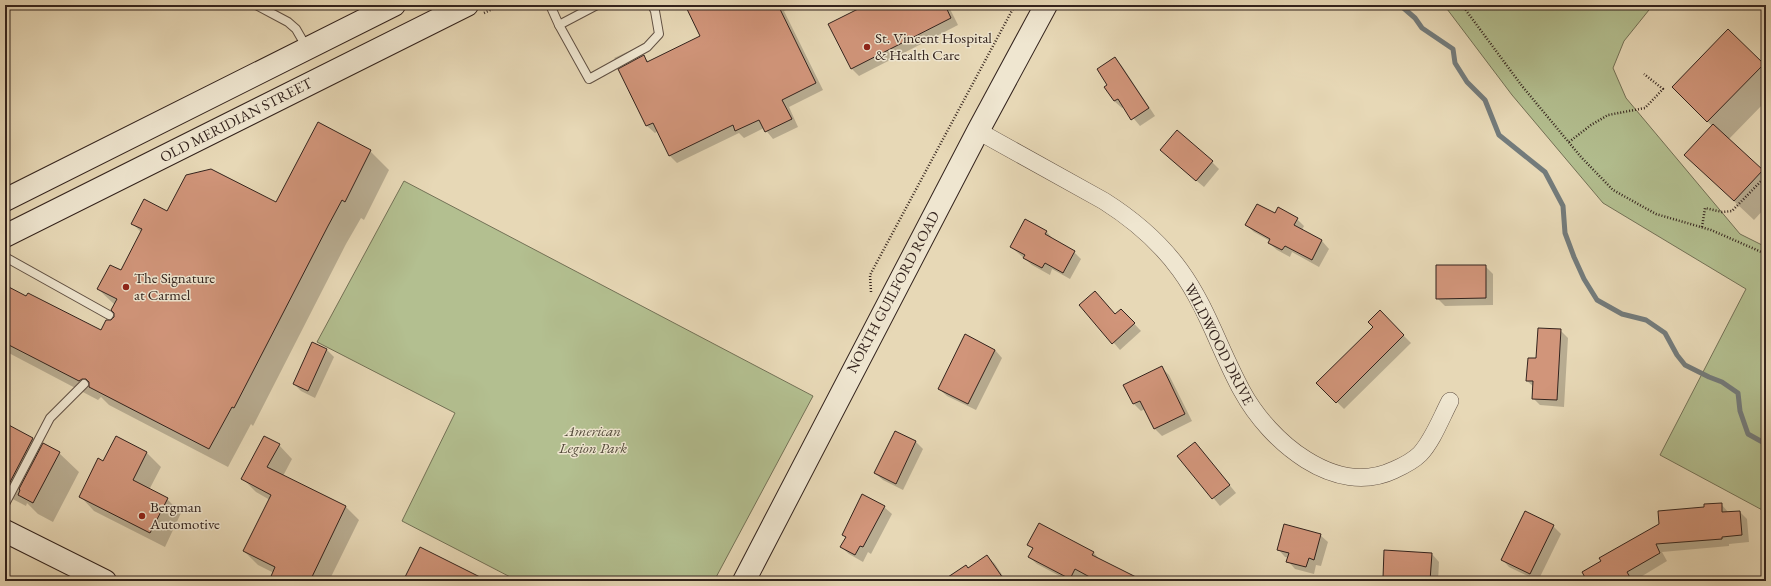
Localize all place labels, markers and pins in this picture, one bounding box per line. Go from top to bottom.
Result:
place label: St. Vincent Hospital & Health Care [875,28,992,64]
marker: St. Vincent Hospital & Health Care [862,42,872,52]
place label: The Signature at Carmel [134,268,215,304]
marker: The Signature at Carmel [121,282,131,292]
place label: Bergman Automotive [149,497,220,533]
marker: Bergman Automotive [137,511,147,521]

